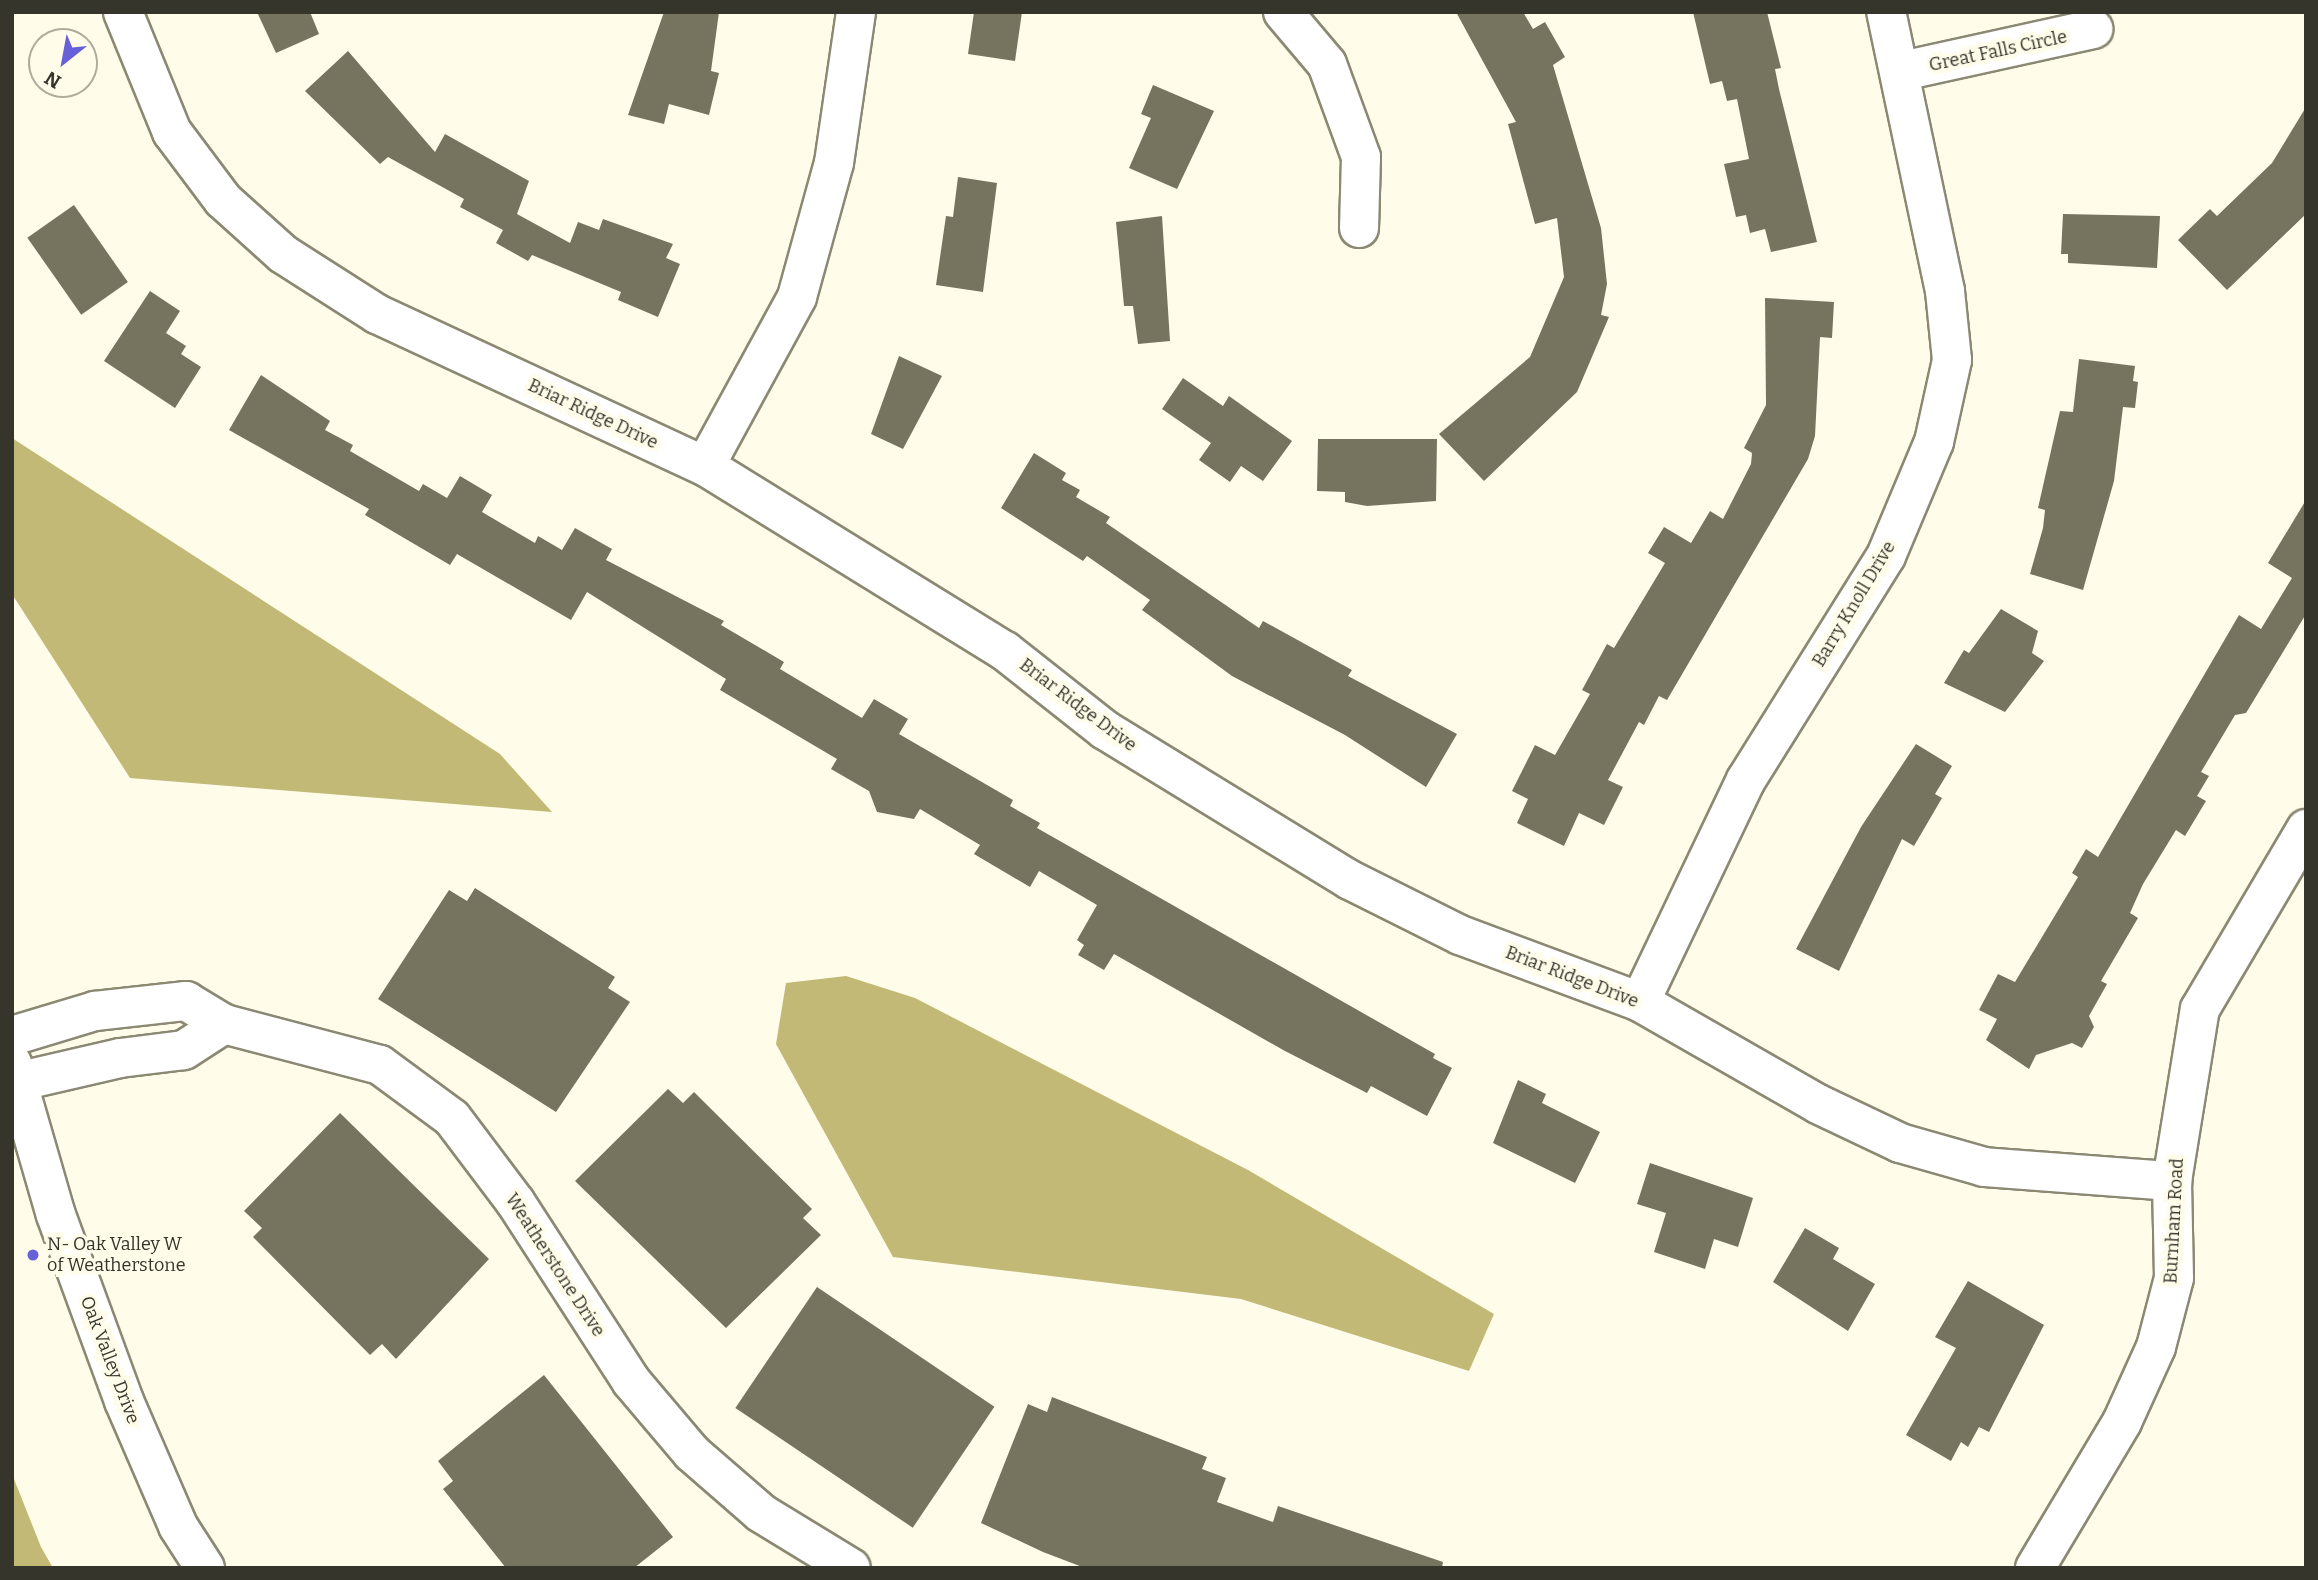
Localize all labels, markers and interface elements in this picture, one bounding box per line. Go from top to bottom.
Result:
street label: Great Falls Circle [1927,26,2069,76]
north arrow [28,28,98,98]
text: N [41,66,65,93]
street label: Briar Ridge Drive [525,374,661,454]
street label: Barry Knoll Drive [1808,537,1900,671]
street label: Briar Ridge Drive [1015,654,1141,756]
street label: Briar Ridge Drive [1502,942,1642,1012]
street label: Burnham Road [2160,1158,2188,1284]
street label: Weatherstone Drive [501,1189,609,1341]
place label: N- Oak Valley W of Weatherstone [47,1234,186,1276]
marker: N- Oak Valley W of Weatherstone [25,1247,41,1263]
street label: Oak Valley Drive [76,1293,144,1427]

